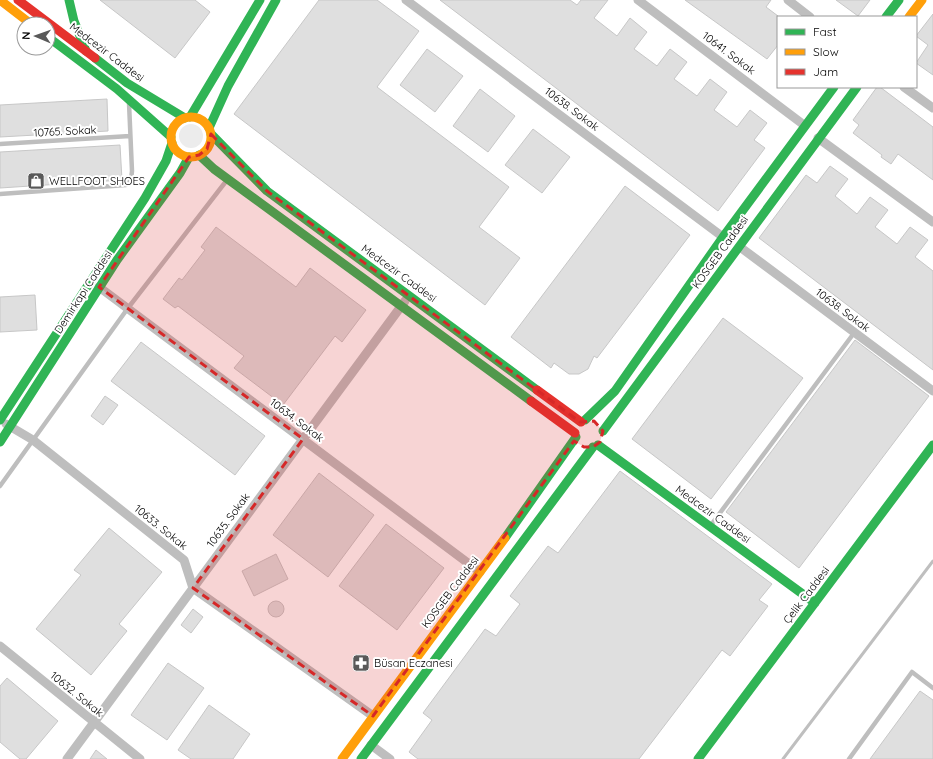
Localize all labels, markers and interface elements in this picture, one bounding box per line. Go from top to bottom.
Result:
north arrow [16,16,56,56]
legend [777,16,917,88]
street label: Medcezir Caddesi [67,19,147,85]
text: Fast [813,24,837,39]
street label: 10641. Sokak [700,29,758,78]
text: N [19,31,33,40]
text: Slow [813,44,839,59]
text: Jam [813,64,838,79]
street label: 10638. Sokak [542,84,602,134]
street label: 10765. Sokak [33,122,97,140]
shop icon: WELLFOOT SHOES [26,171,46,191]
place label: WELLFOOT SHOES [49,174,145,188]
street label: KOSGEB Caddesi [689,213,751,291]
street label: Medcezir Caddesi [359,241,439,305]
street label: Demirkapı Caddesi [51,248,115,336]
street label: 10638. Sokak [813,285,873,335]
street label: 10634. Sokak [267,395,327,445]
street label: Medcezir Caddesi [673,482,753,546]
street label: 10635. Sokak [203,490,253,550]
street label: 10633. Sokak [132,501,190,553]
street label: KOSGEB Caddesi [418,553,482,631]
street label: Çelik Caddesi [780,564,832,626]
pharmacy icon: Büsan Eczanesi [351,653,371,673]
place label: Büsan Eczanesi [374,656,453,670]
street label: 10632. Sokak [47,668,107,720]

